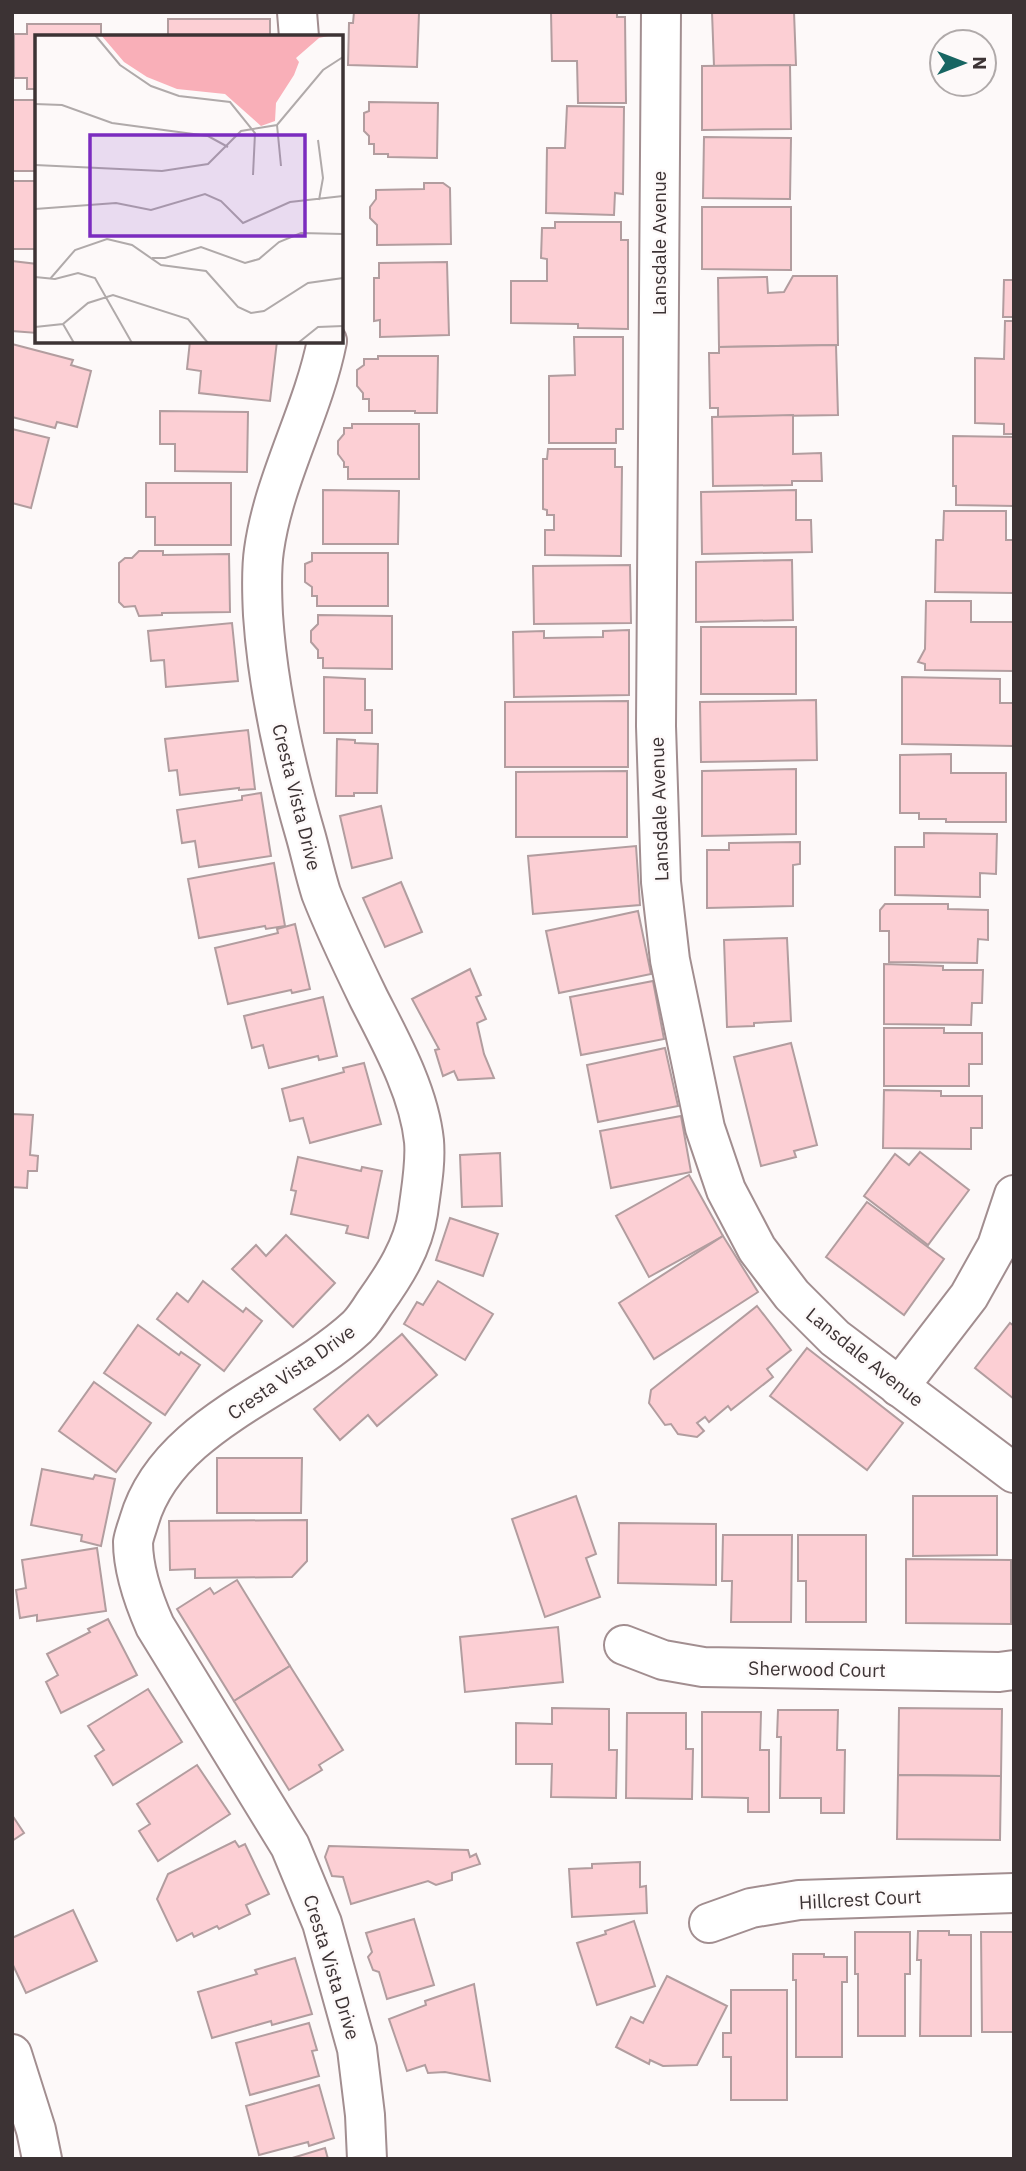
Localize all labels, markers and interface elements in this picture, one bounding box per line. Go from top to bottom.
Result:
north arrow [928,28,998,98]
inset map [35,35,343,343]
text: N [968,56,992,70]
street label: Lansdale Avenue [647,171,671,315]
street label: Cresta Vista Drive [267,721,327,873]
street label: Lansdale Avenue [644,736,674,882]
street label: Lansdale Avenue [801,1302,929,1412]
street label: Cresta Vista Drive [223,1319,359,1425]
street label: Sherwood Court [748,1656,886,1682]
street label: Hillcrest Court [798,1884,922,1914]
street label: Cresta Vista Drive [299,1892,365,2042]

